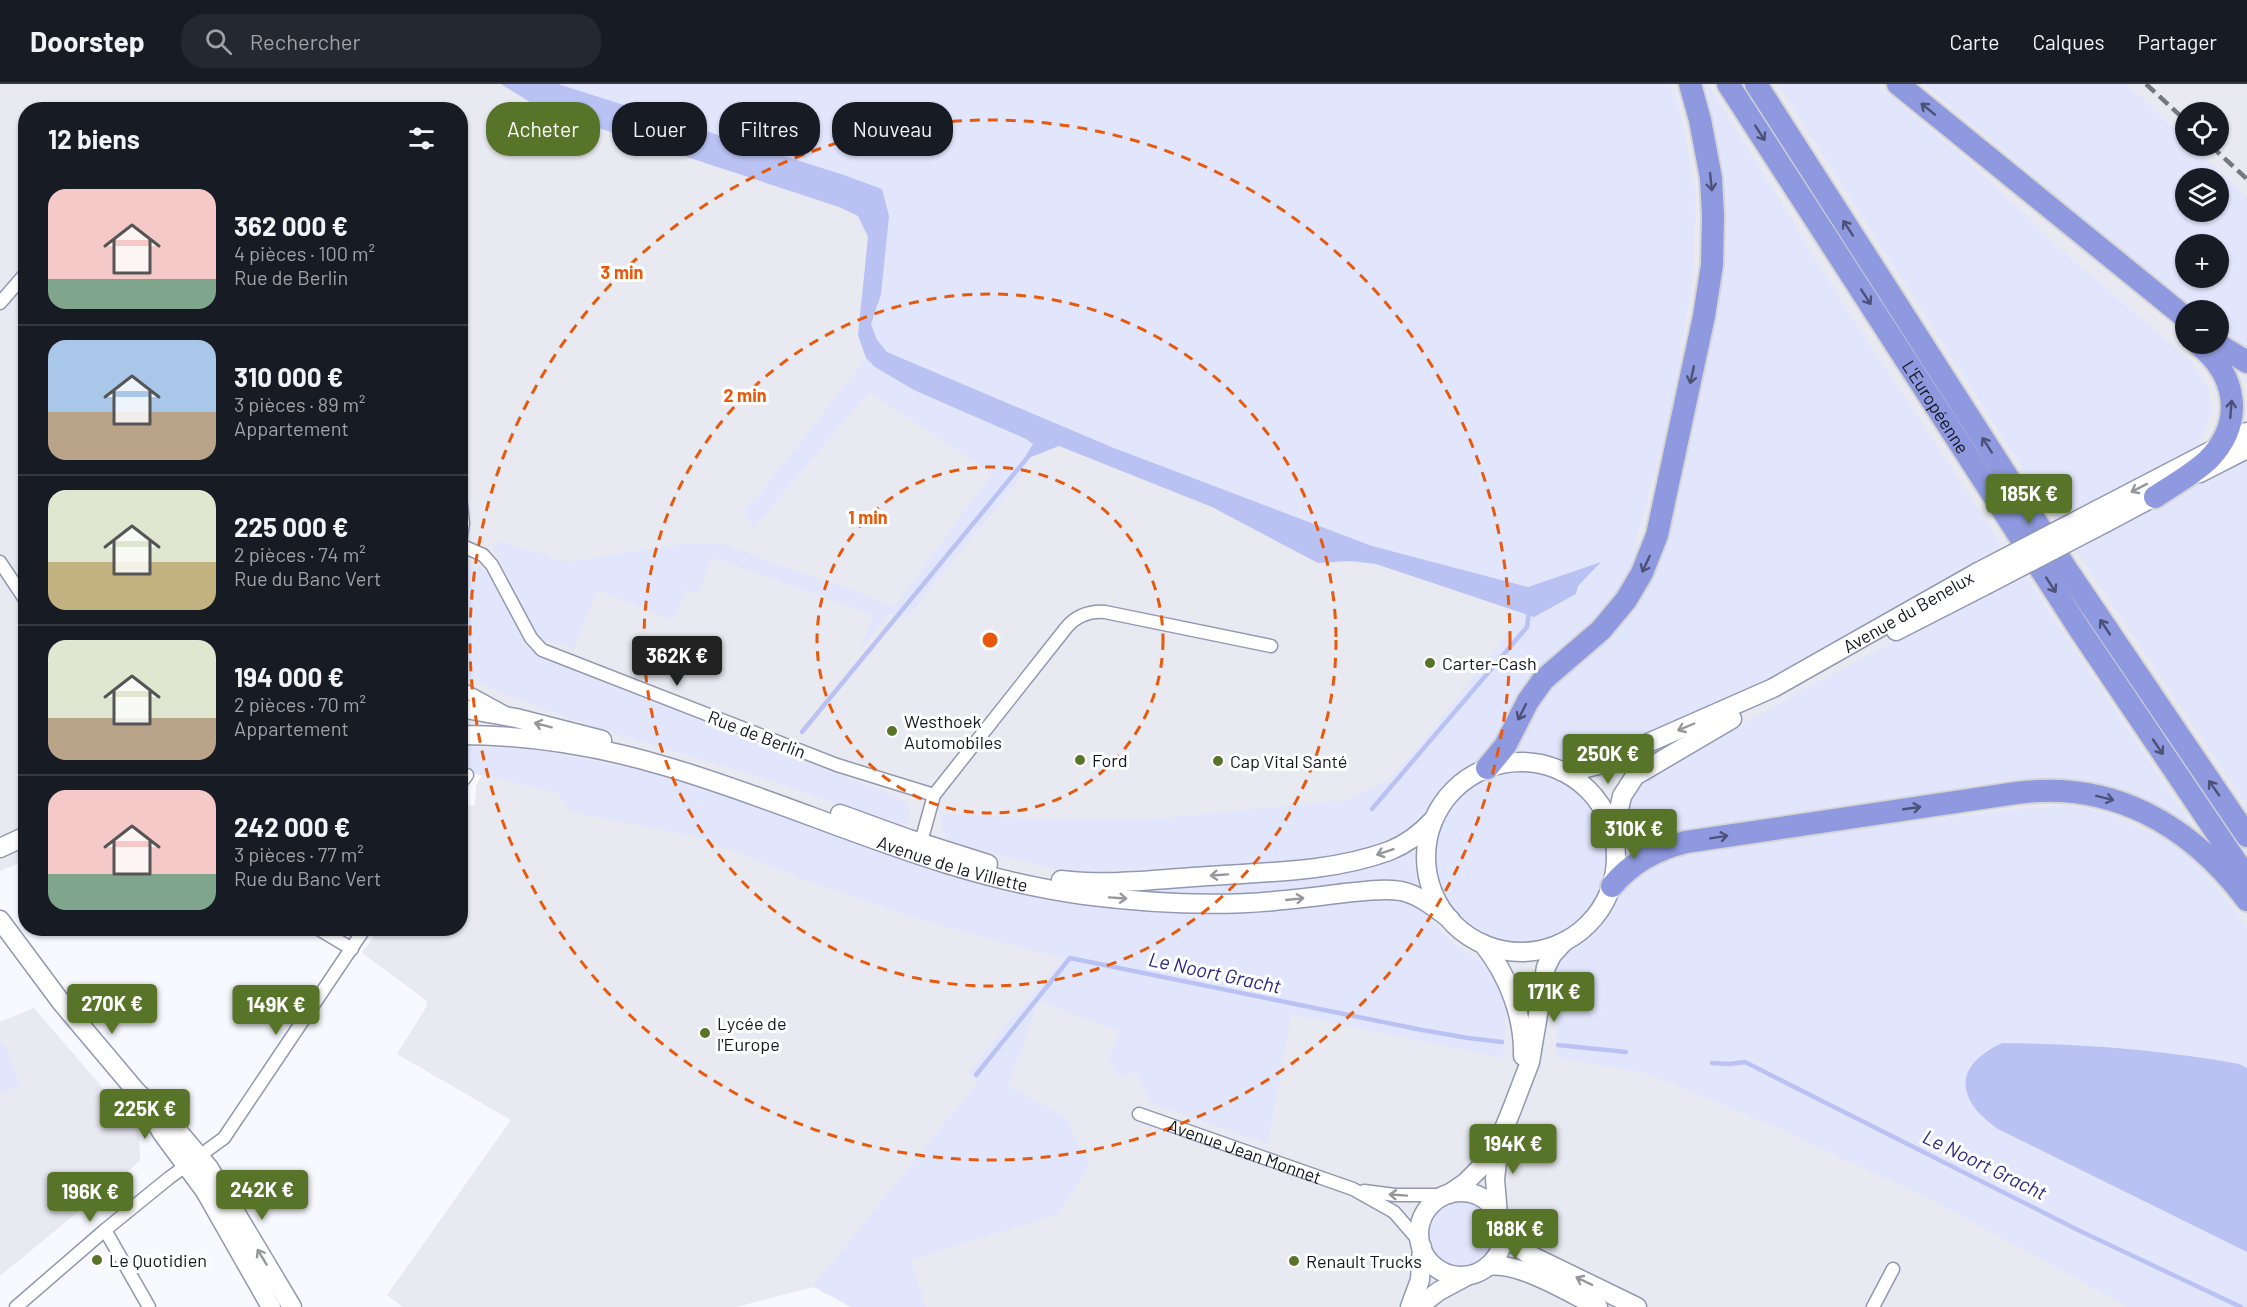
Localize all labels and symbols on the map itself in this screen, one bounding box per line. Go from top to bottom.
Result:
one-way arrow [1921,102,1936,116]
one-way arrow [1754,124,1766,141]
one-way arrow [1706,172,1717,192]
one-way arrow [1842,220,1854,237]
text: 3 min [601,261,643,283]
one-way arrow [1860,288,1872,305]
street label: L'Européenne [1898,356,1974,458]
one-way arrow [1686,365,1697,384]
text: 2 min [723,384,767,406]
one-way arrow [2226,400,2237,420]
one-way arrow [1981,437,1993,454]
pin: 185K € [1980,474,2078,525]
one-way arrow [2131,482,2148,494]
text: 1 min [848,506,888,528]
one-way arrow [1639,555,1651,573]
street label: Avenue du Benelux [1839,566,1978,657]
one-way arrow [2044,576,2057,593]
one-way arrow [2098,618,2111,635]
centre of rings [980,630,1000,650]
pin: 362K € [628,636,726,687]
place label: Carter-Cash [1442,652,1537,674]
marker: Carter-Cash [1423,656,1437,670]
one-way arrow [1516,703,1528,721]
street label: Rue de Berlin [705,705,809,763]
place label: Westhoek Automobiles [904,710,1002,753]
one-way arrow [534,718,553,730]
one-way arrow [1677,722,1696,733]
marker: Westhoek Automobiles [885,724,899,738]
pin: 250K € [1559,734,1657,785]
one-way arrow [2152,739,2164,755]
place label: Ford [1092,749,1128,771]
place label: Cap Vital Santé [1230,750,1347,772]
marker: Ford [1073,753,1087,767]
marker: Cap Vital Santé [1211,754,1225,768]
one-way arrow [2208,780,2220,797]
one-way arrow [2095,793,2114,804]
one-way arrow [1901,803,1921,814]
pin: 310K € [1585,809,1683,860]
street label: Avenue de la Villette [874,831,1030,896]
one-way arrow [1709,831,1728,842]
one-way arrow [1376,847,1395,858]
one-way arrow [1209,870,1229,881]
one-way arrow [1107,893,1127,904]
one-way arrow [1284,893,1304,904]
water label: Le Noort Gracht [1147,946,1283,998]
pin: 171K € [1505,972,1603,1023]
pin: 270K € [63,984,161,1035]
pin: 149K € [227,985,325,1036]
place label: Lycée de l'Europe [717,1012,787,1055]
marker: Lycée de l'Europe [698,1026,712,1040]
pin: 225K € [96,1089,194,1140]
street label: Avenue Jean Monnet [1165,1114,1324,1188]
pin: 194K € [1464,1124,1562,1175]
water label: Le Noort Gracht [1919,1124,2051,1204]
pin: 242K € [213,1170,311,1221]
pin: 196K € [41,1172,139,1223]
one-way arrow [1389,1189,1408,1200]
pin: 188K € [1466,1209,1564,1260]
place label: Le Quotidien [109,1249,207,1271]
one-way arrow [256,1249,268,1266]
place label: Renault Trucks [1306,1250,1422,1272]
marker: Le Quotidien [90,1253,104,1267]
marker: Renault Trucks [1287,1254,1301,1268]
one-way arrow [1576,1275,1594,1287]

